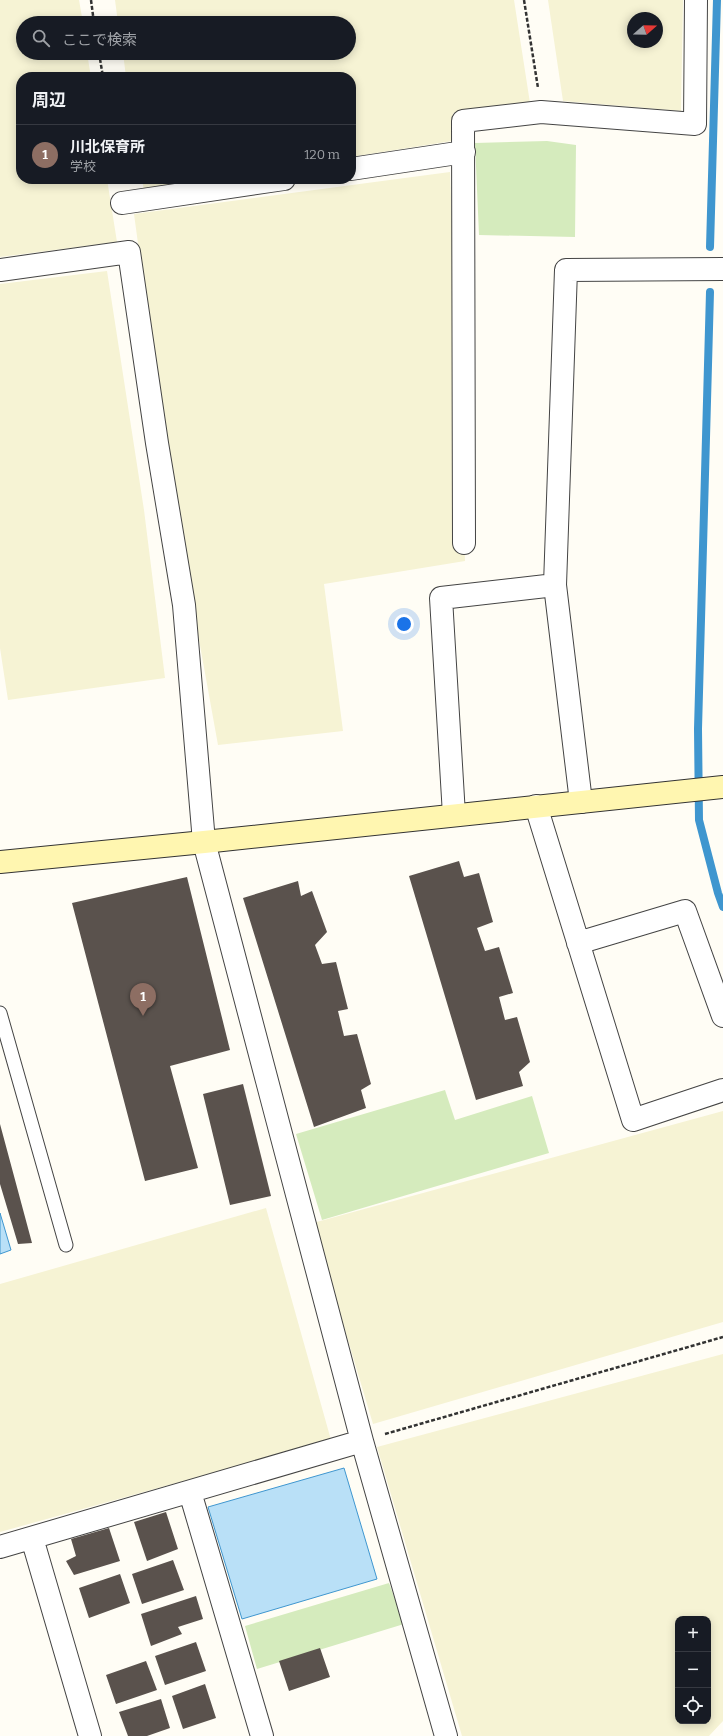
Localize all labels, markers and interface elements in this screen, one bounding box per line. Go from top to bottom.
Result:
north arrow [627,12,663,48]
search box [16,16,356,60]
icon: search [30,27,52,49]
text: ここで検索 [62,31,137,49]
text: 周辺 [32,90,66,111]
text: 川北保育所 [70,138,145,156]
text: 1 [42,147,48,162]
text: 120 m [304,147,340,162]
text: 学校 [70,159,96,174]
your location [394,614,414,634]
pin: 1 [130,983,156,1016]
map controls [675,1616,711,1724]
button: + [675,1616,711,1652]
button: − [675,1652,711,1688]
button: locate [675,1688,711,1724]

